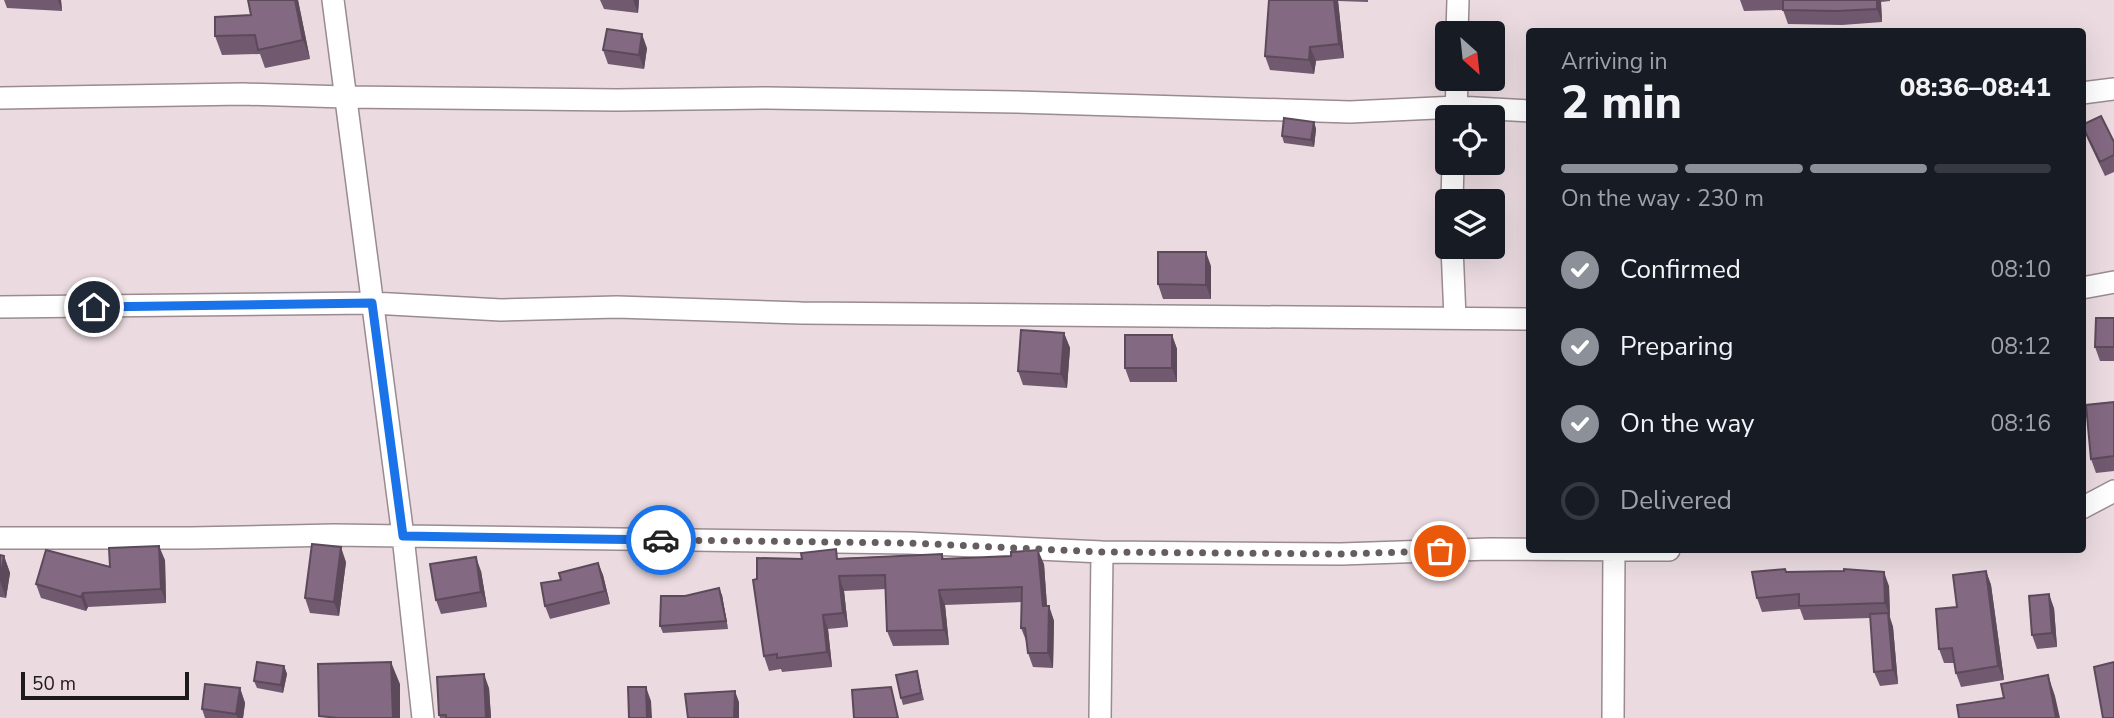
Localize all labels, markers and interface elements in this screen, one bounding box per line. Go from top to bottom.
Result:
north arrow [1435,21,1505,91]
map controls [1435,21,1505,259]
text: Arriving in [1561,46,1668,77]
text: 08:36–08:41 [1900,70,2051,105]
text: 2 min [1561,71,1682,134]
button: locate [1435,105,1505,175]
text: On the way · 230 m [1561,183,1764,214]
button: layers [1435,189,1505,259]
icon: check [1561,251,1599,289]
text: Confirmed [1620,252,1741,287]
text: 08:10 [1991,254,2051,285]
pin [64,277,124,337]
icon: home [75,288,113,326]
icon: check [1561,328,1599,366]
text: Preparing [1620,329,1733,364]
text: 08:12 [1991,331,2051,362]
icon: check [1561,405,1599,443]
text: On the way [1620,406,1754,441]
text: 08:16 [1991,408,2051,439]
text: Delivered [1620,483,1732,518]
courier [626,505,696,575]
icon: car [642,521,680,559]
pin [1410,521,1470,581]
icon: bag [1421,532,1459,570]
scale bar [21,669,189,701]
text: 50 m [32,671,76,697]

